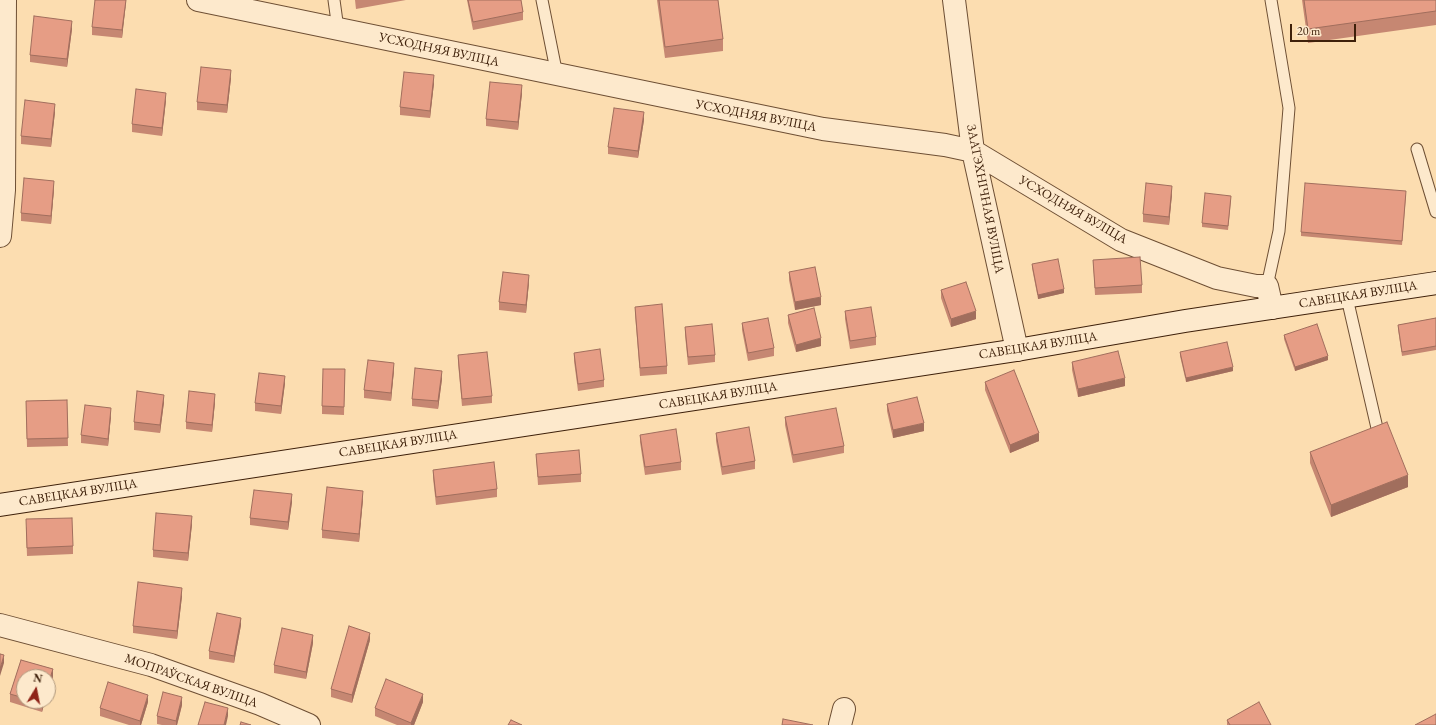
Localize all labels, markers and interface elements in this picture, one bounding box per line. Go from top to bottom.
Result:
scale bar [1292,16,1358,42]
text: 20 m [1297,23,1320,39]
street label: УСХОДНЯЯ ВУЛІЦА [377,30,501,70]
street label: УСХОДНЯЯ ВУЛІЦА [694,97,818,135]
street label: ЗААТЭХНІЧНАЯ ВУЛІЦА [963,123,1007,275]
street label: УСХОДНЯЯ ВУЛІЦА [1016,173,1130,247]
street label: САВЕЦКАЯ ВУЛІЦА [1298,278,1418,312]
street label: САВЕЦКАЯ ВУЛІЦА [978,329,1098,363]
street label: САВЕЦКАЯ ВУЛІЦА [658,379,778,413]
street label: САВЕЦКАЯ ВУЛІЦА [338,427,458,461]
street label: САВЕЦКАЯ ВУЛІЦА [18,476,138,510]
street label: МОПРАЎСКАЯ ВУЛІЦА [122,651,260,711]
north arrow [16,669,56,709]
text: N [32,671,44,686]

